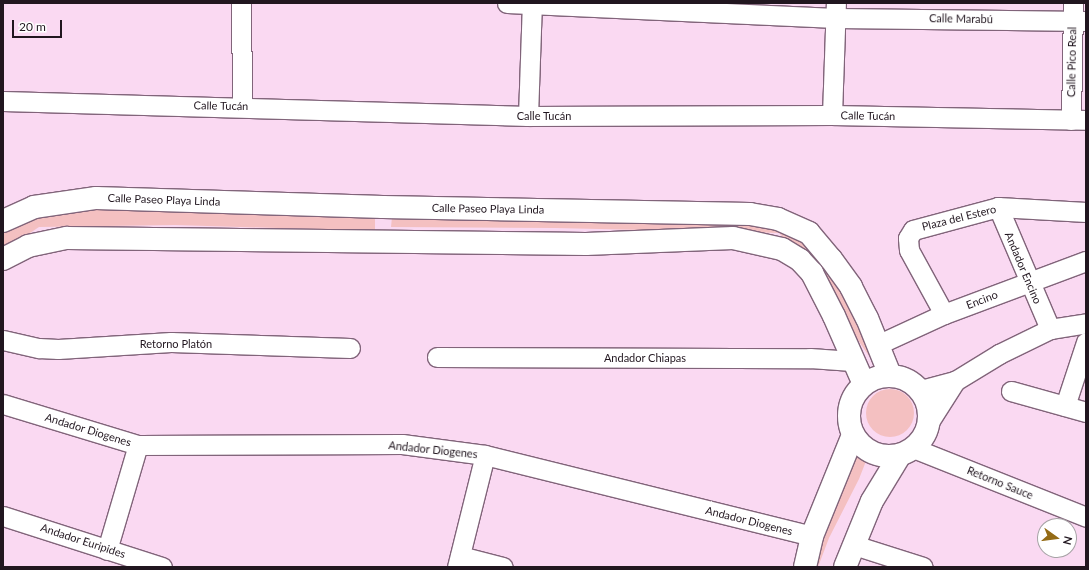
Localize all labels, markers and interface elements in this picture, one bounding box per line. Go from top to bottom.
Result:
scale bar [14,12,64,38]
street label: Calle Marabú [929,12,993,26]
text: 20 m [19,19,46,34]
street label: Calle Pico Real [1065,27,1079,97]
street label: Calle Tucán [193,99,249,113]
street label: Calle Tucán [517,109,571,123]
street label: Calle Tucán [840,109,896,123]
street label: Calle Paseo Playa Linda [108,191,220,209]
street label: Calle Paseo Playa Linda [432,201,544,217]
street label: Plaza del Estero [921,202,997,234]
street label: Andador Encino [1002,230,1044,306]
street label: Encino [964,288,1000,312]
street label: Retorno Platón [140,337,212,351]
street label: Andador Chiapas [604,351,686,365]
street label: Andador Diogenes [43,411,133,449]
street label: Andador Diogenes [388,439,478,461]
street label: Retorno Sauce [965,464,1035,502]
street label: Andador Diogenes [704,504,794,538]
north arrow [1037,518,1077,558]
street label: Andador Euripides [39,521,127,561]
text: N [1061,535,1075,546]

